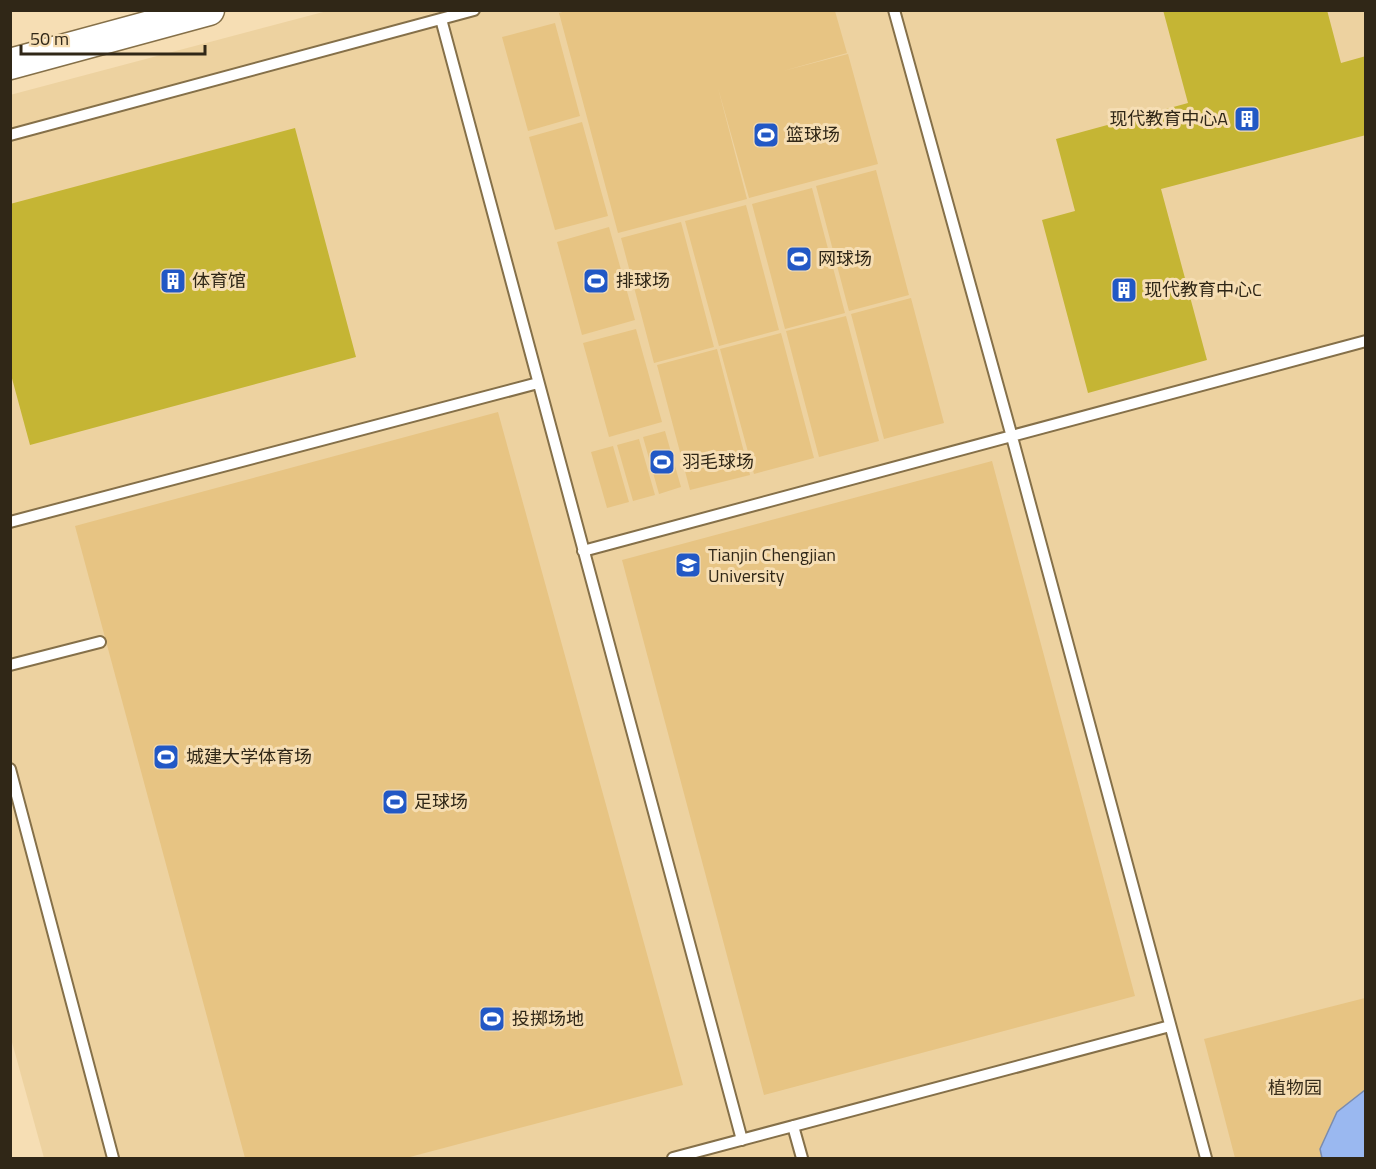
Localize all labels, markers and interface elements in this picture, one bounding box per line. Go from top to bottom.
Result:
scale bar [21,18,206,56]
text: 50 m [30,25,69,52]
building icon: 现代教育中心A [1232,104,1262,134]
place label: 现代教育中心A [1109,105,1228,132]
sports icon: 篮球场 [751,120,781,150]
place label: 篮球场 [786,121,840,148]
sports icon: 网球场 [784,244,814,274]
place label: 网球场 [818,245,872,272]
building icon: 体育馆 [158,266,188,296]
sports icon: 排球场 [581,266,611,296]
place label: 体育馆 [192,267,246,294]
place label: 排球场 [616,267,670,294]
building icon: 现代教育中心C [1109,275,1139,305]
place label: 现代教育中心C [1144,276,1262,303]
sports icon: 羽毛球场 [647,447,677,477]
place label: 羽毛球场 [682,448,754,475]
place label: Tianjin Chengjian University [708,541,836,589]
school or university icon: Tianjin Chengjian University [673,550,703,580]
sports icon: 城建大学体育场 [151,742,181,772]
place label: 城建大学体育场 [186,743,312,770]
sports icon: 足球场 [380,787,410,817]
place label: 足球场 [414,788,468,815]
sports icon: 投掷场地 [477,1004,507,1034]
place label: 投掷场地 [512,1005,584,1032]
park label: 植物园 [1268,1074,1322,1101]

